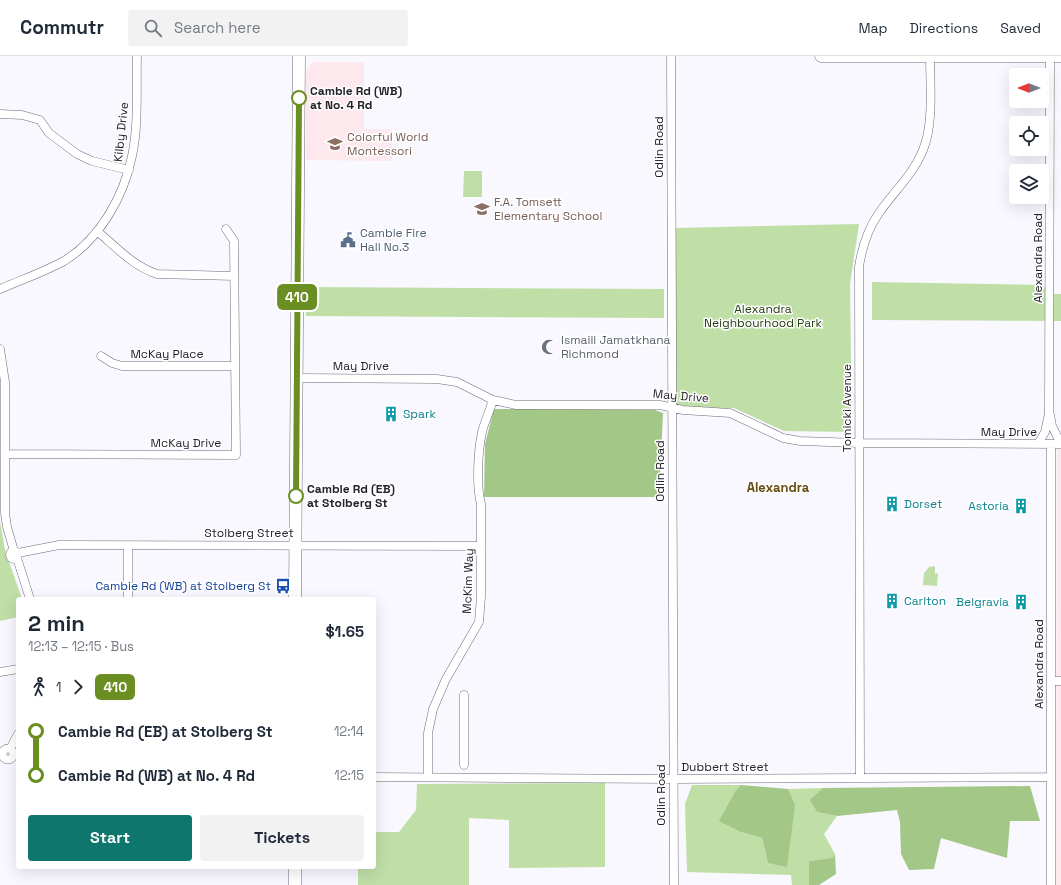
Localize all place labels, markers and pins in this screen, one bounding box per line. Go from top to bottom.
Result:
place label: Cambie Rd (WB) at No. 4 Rd [310,83,402,113]
marker: Cambie Rd (WB) at No. 4 Rd [291,90,307,106]
place label: Colorful World Montessori [347,129,429,159]
school or university icon: Colorful World Montessori [326,135,344,153]
place label: F.A. Tomsett Elementary School [494,194,602,224]
school or university icon: F.A. Tomsett Elementary School [473,200,491,218]
place label: Cambie Fire Hall No.3 [360,225,427,255]
public building icon: Cambie Fire Hall No.3 [339,231,357,249]
place label: Ismaili Jamatkhana Richmond [561,332,671,362]
mosque icon: Ismaili Jamatkhana Richmond [540,338,558,356]
building icon: Spark [382,405,400,423]
place label: Spark [403,406,437,422]
place label: Cambie Rd (EB) at Stolberg St [307,481,395,511]
marker: Cambie Rd (EB) at Stolberg St [288,488,304,504]
building icon: Dorset [883,495,901,513]
place label: Dorset [904,496,943,512]
building icon: Astoria [1012,497,1030,515]
place label: Astoria [968,498,1009,514]
bus stop icon: Cambie Rd (WB) at Stolberg St [274,577,292,595]
place label: Cambie Rd (WB) at Stolberg St [95,578,271,594]
building icon: Carlton [883,592,901,610]
place label: Carlton [904,593,946,609]
building icon: Belgravia [1012,593,1030,611]
place label: Belgravia [956,594,1009,610]

